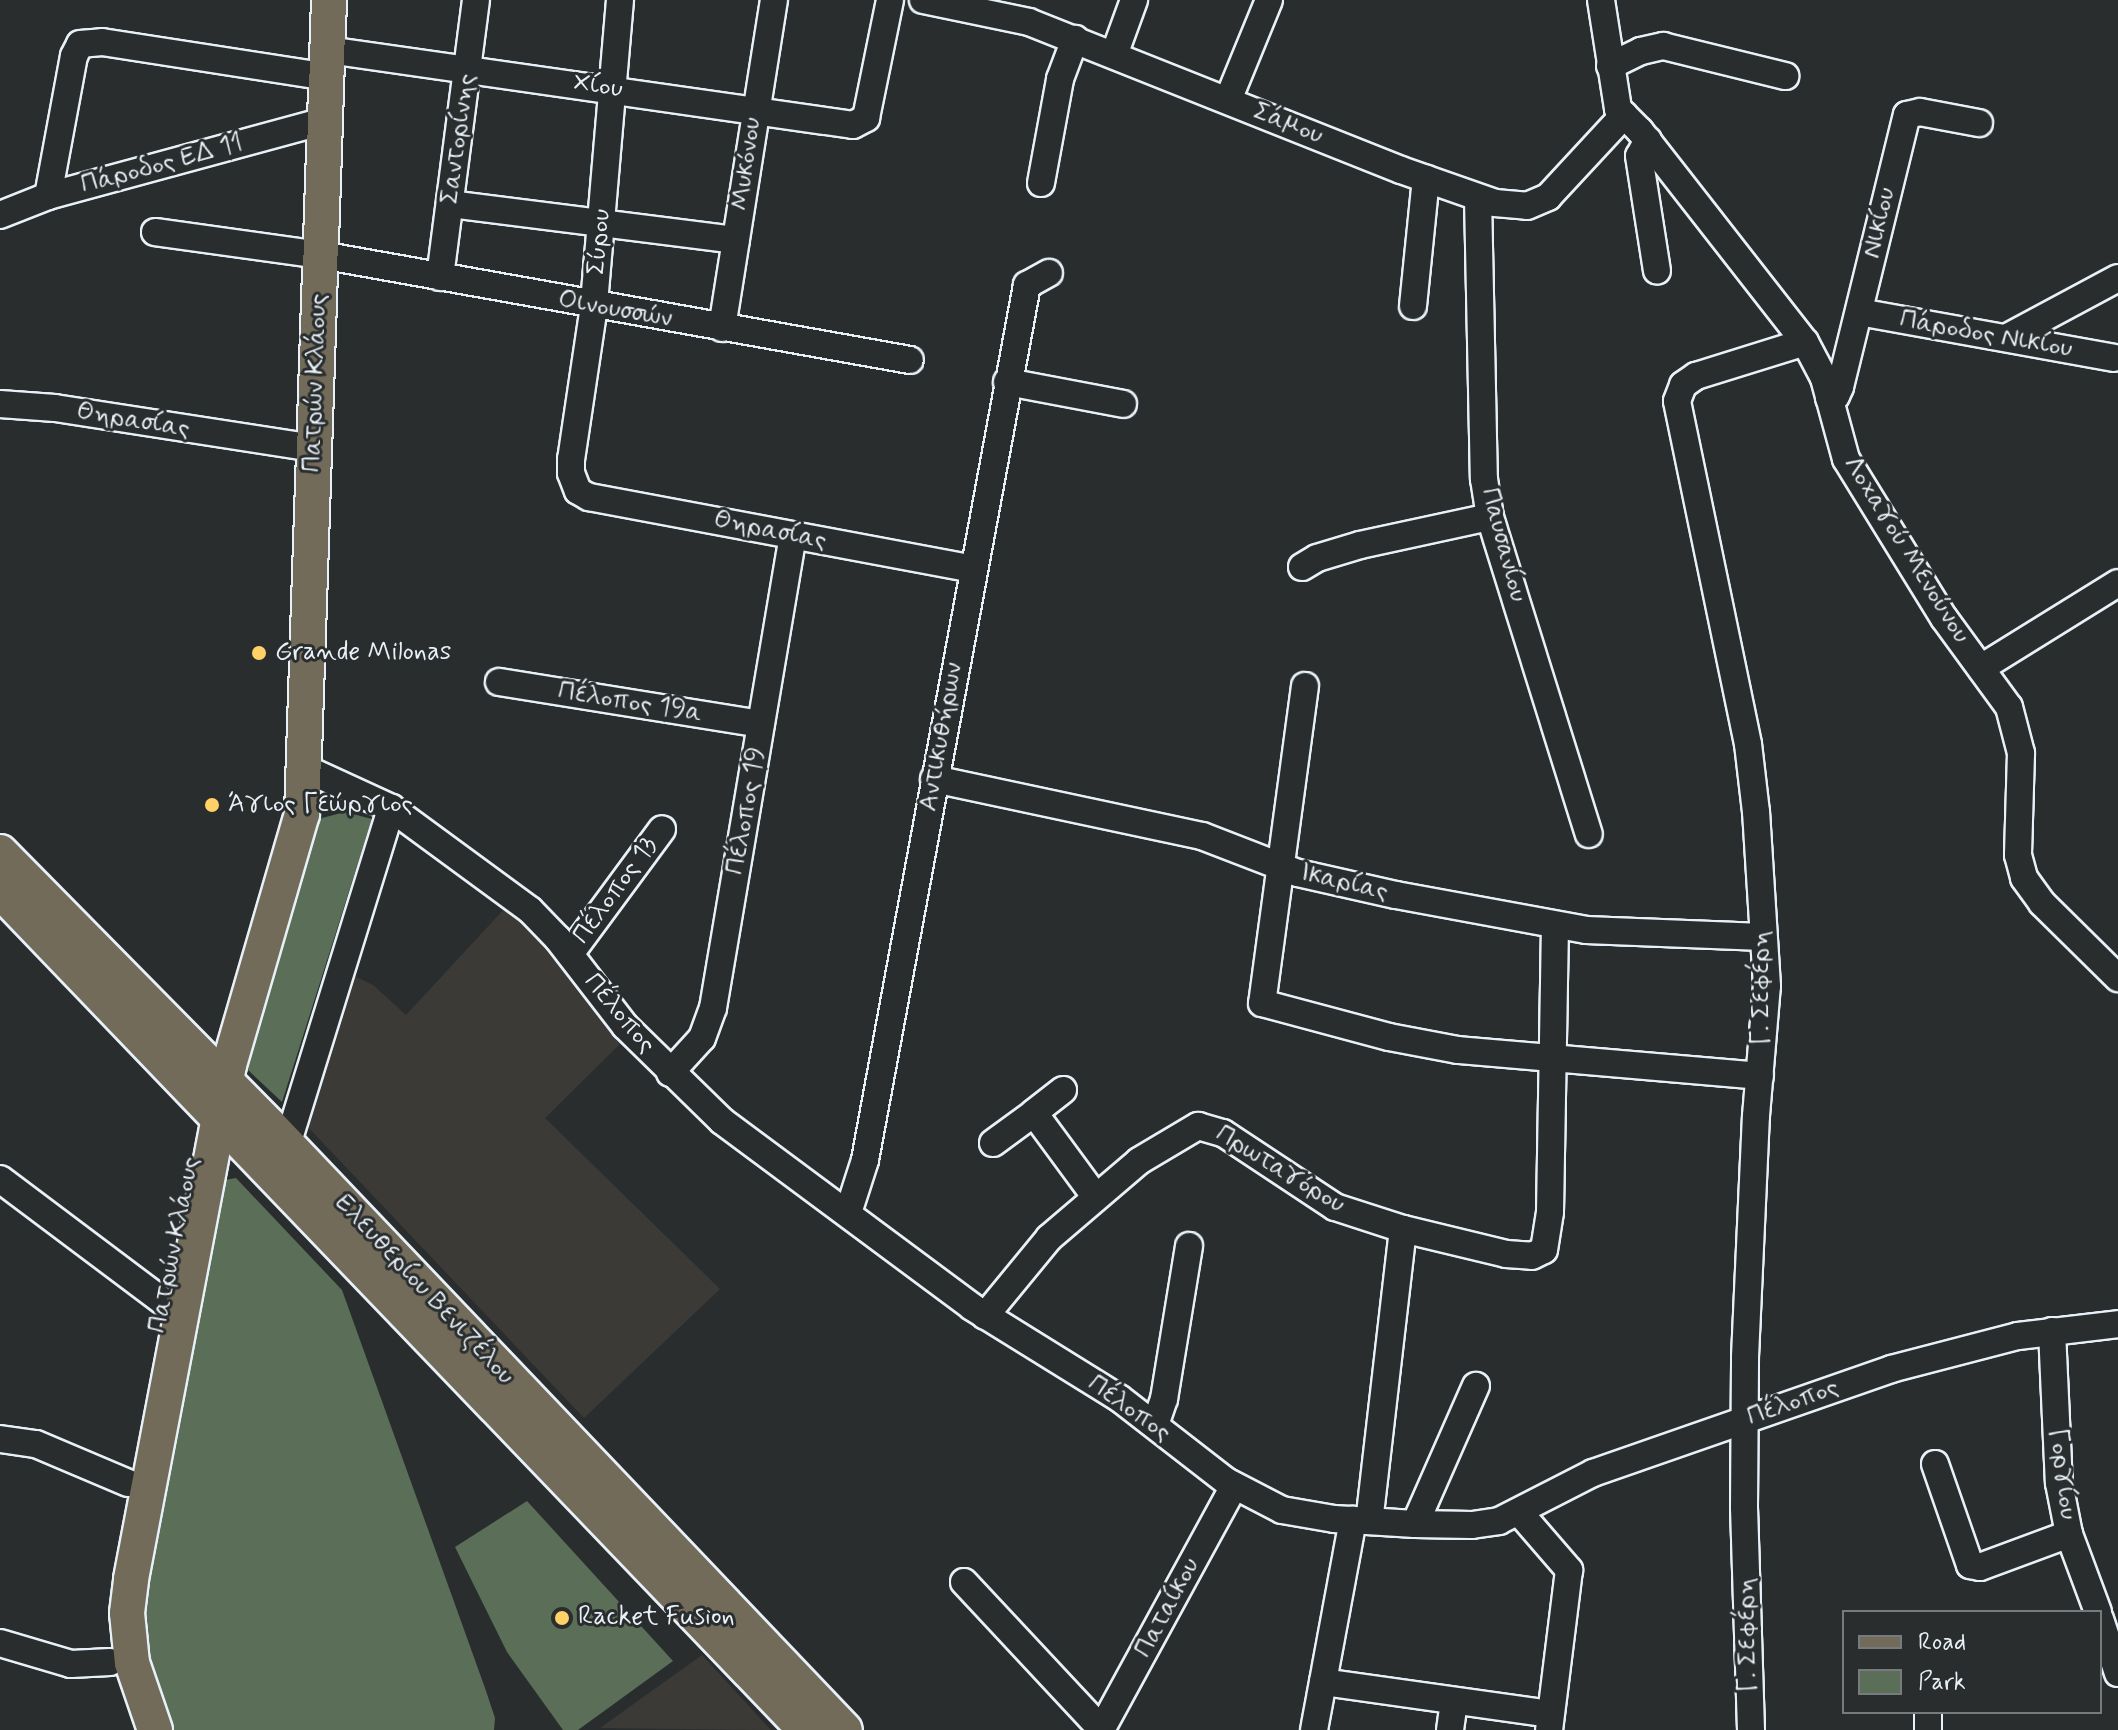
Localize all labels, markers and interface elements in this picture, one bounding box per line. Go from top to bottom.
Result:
street label: Χίου [571,68,625,106]
street label: Σαντορίνης [434,72,484,206]
street label: Σάμου [1249,96,1327,152]
street label: Μυκόνου [725,115,769,213]
street label: Πάροδος ΕΔ 11 [78,128,246,202]
street label: Νικίου [1857,185,1903,261]
street label: Σύρου [582,208,618,276]
street label: Οινουσσών [555,285,675,335]
street label: Πατρών Κλάους [297,293,335,473]
street label: Πάροδος Νικίου [1897,304,2075,366]
street label: Θηρασίας [74,397,192,445]
street label: Λοχαγού Μενούνου [1836,451,1976,649]
street label: Παυσανίου [1473,485,1533,605]
street label: Θηρασίας [711,505,829,557]
place label: Grande Milonas [275,637,460,669]
marker: Grande Milonas [250,644,268,662]
street label: Αντικυθήρων [914,660,970,814]
street label: Πέλοπος 19α [556,676,704,730]
street label: Πέλοπος 19 [720,745,774,877]
place label: Άγιος Γεώργιος [228,789,413,821]
marker: Άγιος Γεώργιος [203,796,221,814]
street label: Πέλοπος 13 [567,831,665,951]
street label: Ικαρίας [1297,858,1391,908]
street label: Γ. Σεφέρη [1746,931,1778,1045]
street label: Πέλοπος [577,968,661,1060]
street label: Πρωταγόρου [1210,1119,1350,1221]
street label: Πατρών Κλάους [143,1154,207,1336]
street label: Ελευθερίου Βενιζέλου [328,1188,520,1392]
street label: Πέλοπος [1081,1369,1177,1449]
street label: Πέλοπος [1743,1372,1843,1434]
street label: Γοργίου [2041,1427,2083,1521]
street label: Παταίκου [1129,1553,1207,1663]
street label: Γ. Σεφέρη [1731,1577,1765,1693]
place label: Racket Fusion [578,1602,740,1634]
marker: Racket Fusion [553,1609,571,1627]
legend [1842,1610,2102,1714]
text: Road [1918,1627,1966,1658]
text: Park [1918,1667,1966,1698]

